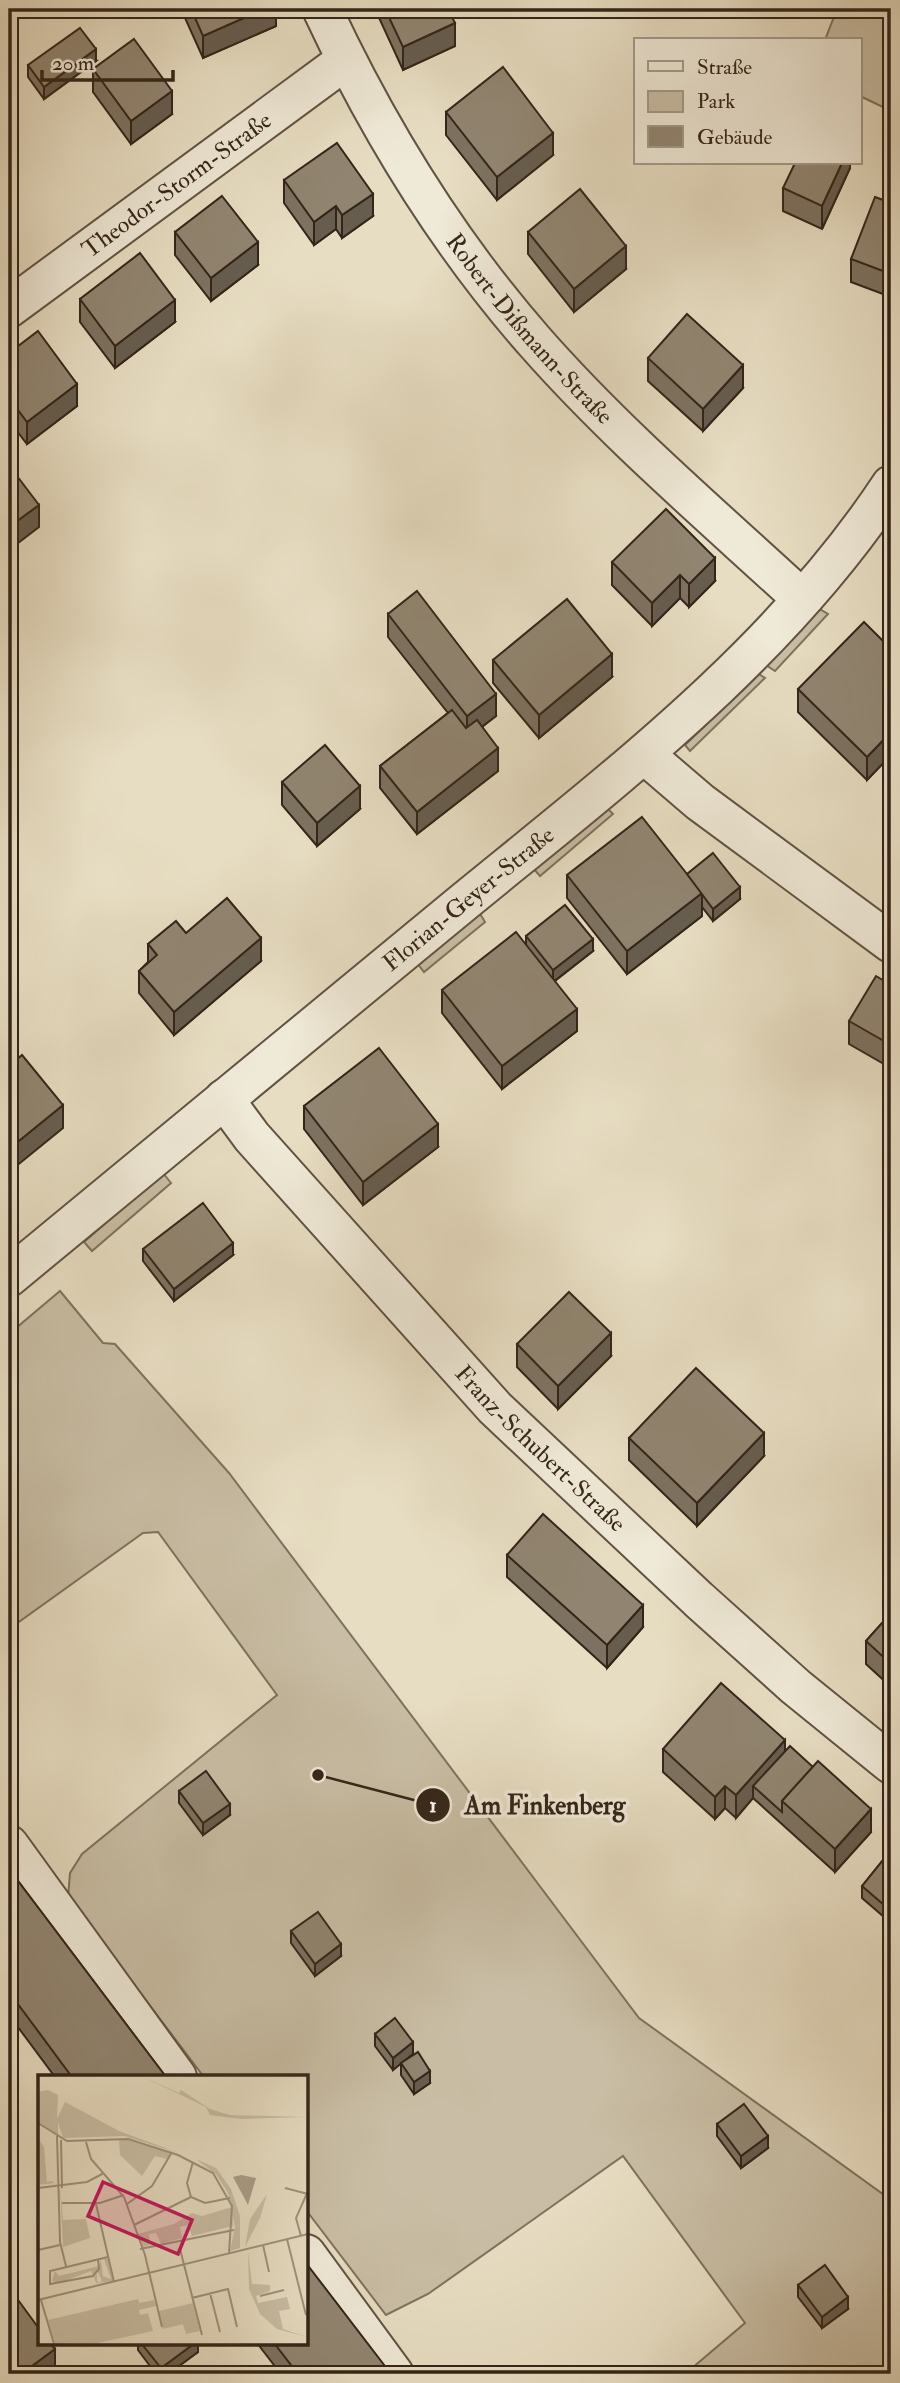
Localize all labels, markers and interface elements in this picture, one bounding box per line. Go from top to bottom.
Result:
scale bar [42,38,173,82]
legend [634,38,862,164]
text: 20 m [52,50,94,77]
text: Straße [697,54,752,81]
text: Park [697,88,735,115]
street label: Theodor-Storm-Straße [76,105,277,265]
text: Gebäude [697,124,773,151]
street label: Robert-Dißmann-Straße [439,227,620,431]
street label: Florian-Geyer-Straße [376,819,560,978]
street label: Franz-Schubert-Straße [448,1358,633,1539]
callout: Am Finkenberg [415,1781,639,1828]
text: Am Finkenberg [464,1790,627,1823]
text: 1 [429,1792,437,1819]
inset map [38,2075,308,2344]

